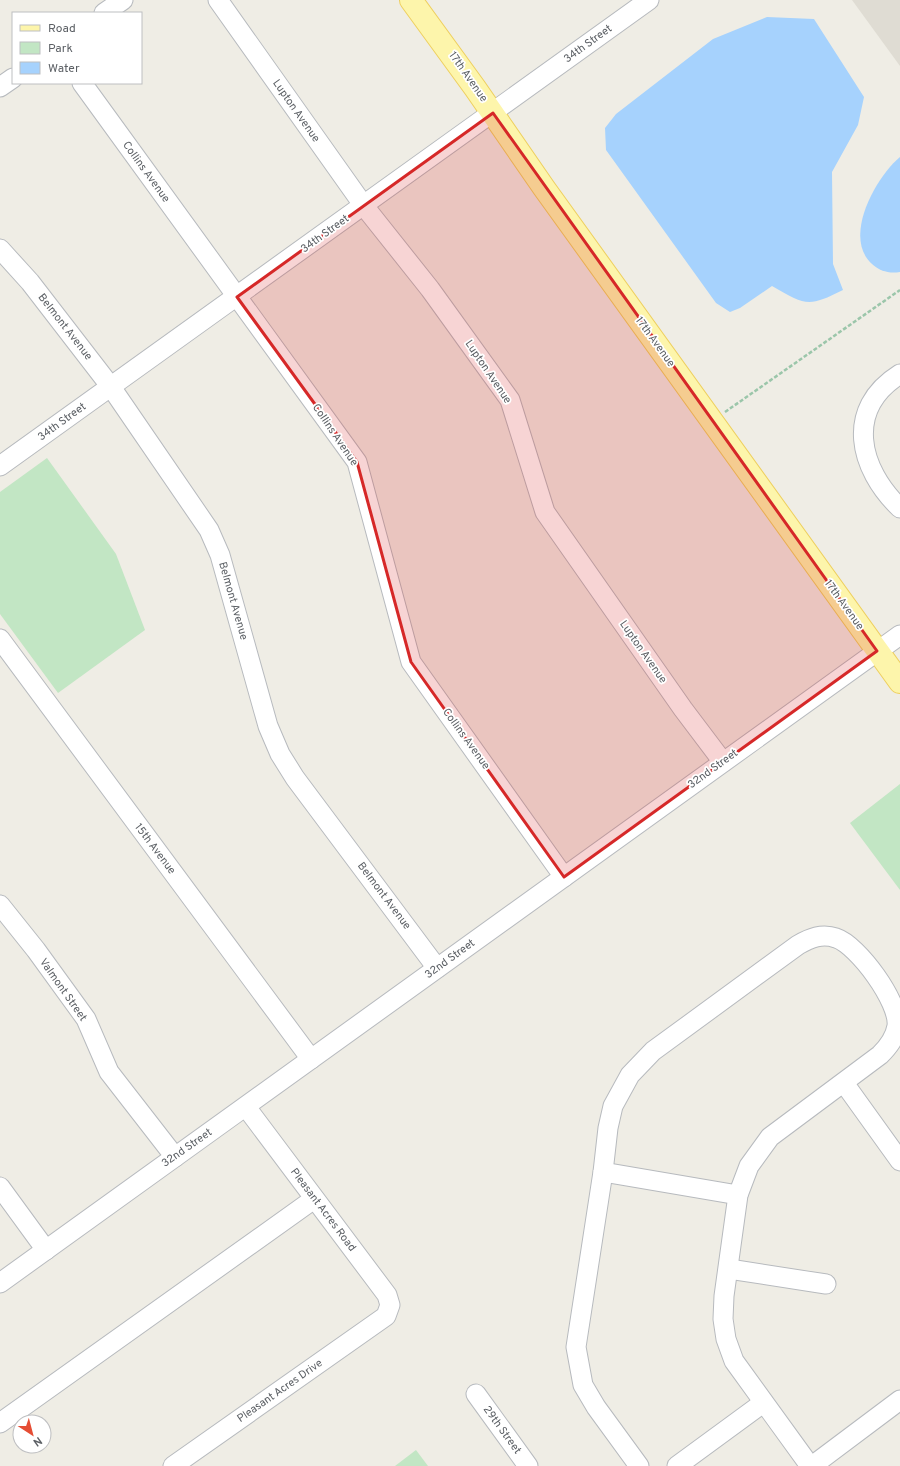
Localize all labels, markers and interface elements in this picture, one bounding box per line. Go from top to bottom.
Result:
legend [12,12,142,84]
text: Road [48,21,76,37]
street label: 34th Street [561,22,615,66]
text: Park [48,41,73,57]
street label: 17th Avenue [445,49,491,105]
text: Water [48,61,80,77]
street label: Lupton Avenue [269,77,323,145]
street label: Collins Avenue [119,139,173,205]
street label: 34th Street [298,212,352,256]
street label: Belmont Avenue [35,291,95,363]
street label: 17th Avenue [632,314,678,370]
street label: Lupton Avenue [462,338,514,407]
street label: 34th Street [35,400,89,444]
street label: Collins Avenue [309,401,361,469]
street label: Belmont Avenue [215,560,251,642]
street label: 17th Avenue [821,577,867,633]
street label: Lupton Avenue [616,618,670,686]
street label: Collins Avenue [439,706,493,772]
street label: 32nd Street [685,746,741,792]
street label: 15th Avenue [131,821,179,877]
street label: Belmont Avenue [354,860,414,933]
street label: 32nd Street [422,936,478,982]
street label: Valmont Street [36,956,90,1024]
street label: 32nd Street [159,1125,215,1171]
street label: Pleasant Acres Road [287,1166,359,1254]
street label: Pleasant Acres Drive [235,1356,326,1426]
street label: 29th Street [480,1403,524,1457]
north arrow [12,1414,52,1454]
text: N [30,1433,45,1449]

